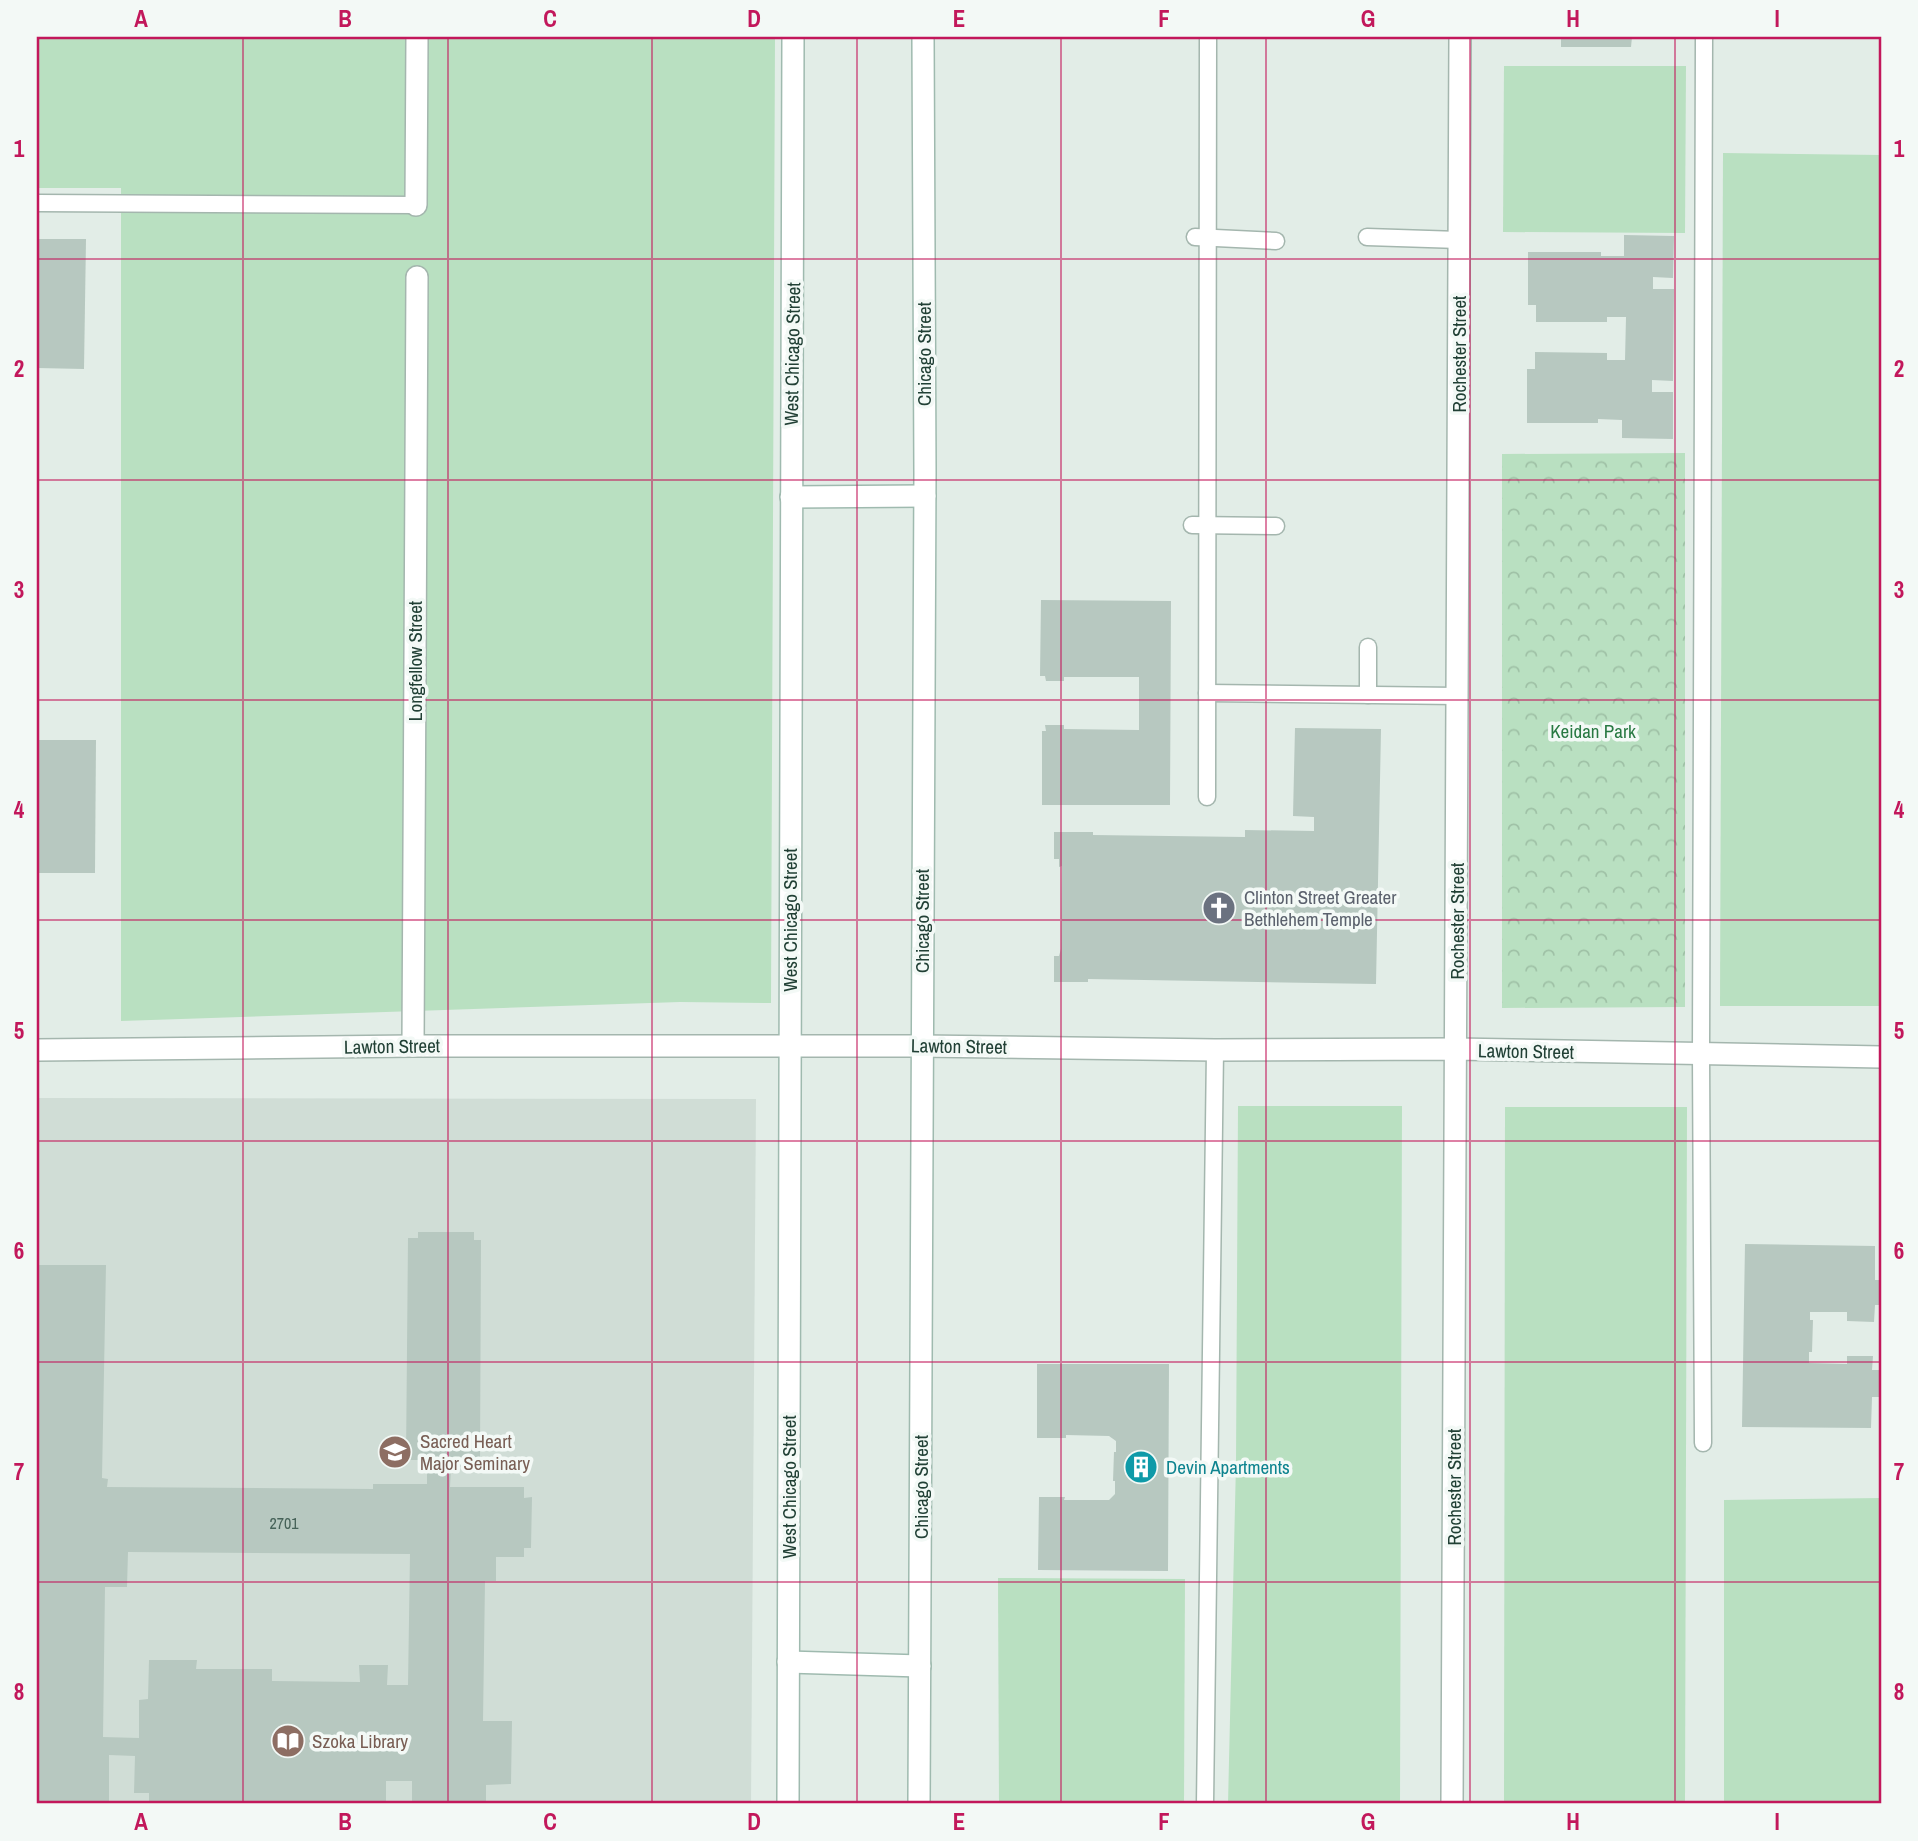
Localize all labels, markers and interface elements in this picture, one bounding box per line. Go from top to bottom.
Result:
text: A [134,3,148,34]
text: B [338,3,352,34]
text: C [543,3,557,34]
text: D [747,3,761,34]
text: E [953,3,965,34]
text: F [1158,3,1170,34]
text: G [1361,3,1375,34]
text: H [1566,3,1580,34]
text: I [1774,3,1780,34]
text: 1 [14,133,25,164]
text: 1 [1894,133,1905,164]
street label: West Chicago Street [778,281,806,426]
street label: Rochester Street [1446,295,1472,412]
street label: Chicago Street [911,301,937,406]
text: 2 [14,353,24,384]
text: 2 [1894,353,1904,384]
text: 3 [14,574,24,605]
text: 3 [1894,574,1904,605]
street label: Longfellow Street [402,600,428,721]
park label: Keidan Park [1550,718,1636,744]
text: 4 [14,794,25,825]
text: 4 [1894,794,1905,825]
street label: West Chicago Street [777,848,803,992]
street label: Rochester Street [1444,862,1470,979]
street label: Chicago Street [909,868,935,973]
place label: Clinton Street Greater Bethlehem Temple [1244,884,1397,932]
church icon: Clinton Street Greater Bethlehem Temple [1200,889,1238,927]
text: 5 [14,1015,24,1046]
text: 5 [1894,1015,1904,1046]
street label: Lawton Street [344,1032,441,1060]
street label: Lawton Street [911,1032,1008,1060]
street label: Lawton Street [1478,1037,1575,1065]
text: 6 [14,1235,24,1266]
text: 6 [1894,1235,1904,1266]
street label: West Chicago Street [776,1415,802,1559]
place label: Sacred Heart Major Seminary [420,1428,530,1476]
street label: Rochester Street [1441,1428,1467,1545]
school or university icon: Sacred Heart Major Seminary [376,1433,414,1471]
street label: Chicago Street [908,1434,934,1539]
building icon: Devin Apartments [1122,1448,1160,1486]
place label: Devin Apartments [1166,1454,1290,1480]
text: 7 [14,1456,24,1487]
text: 7 [1894,1456,1904,1487]
house number: 2701 [269,1512,299,1534]
text: 8 [14,1676,24,1707]
text: 8 [1894,1676,1904,1707]
library icon: Szoka Library [269,1722,307,1760]
place label: Szoka Library [312,1728,408,1754]
text: A [134,1806,148,1837]
text: B [338,1806,352,1837]
text: C [543,1806,557,1837]
text: D [747,1806,761,1837]
text: E [953,1806,965,1837]
text: F [1158,1806,1170,1837]
text: G [1361,1806,1375,1837]
text: H [1566,1806,1580,1837]
text: I [1774,1806,1780,1837]

